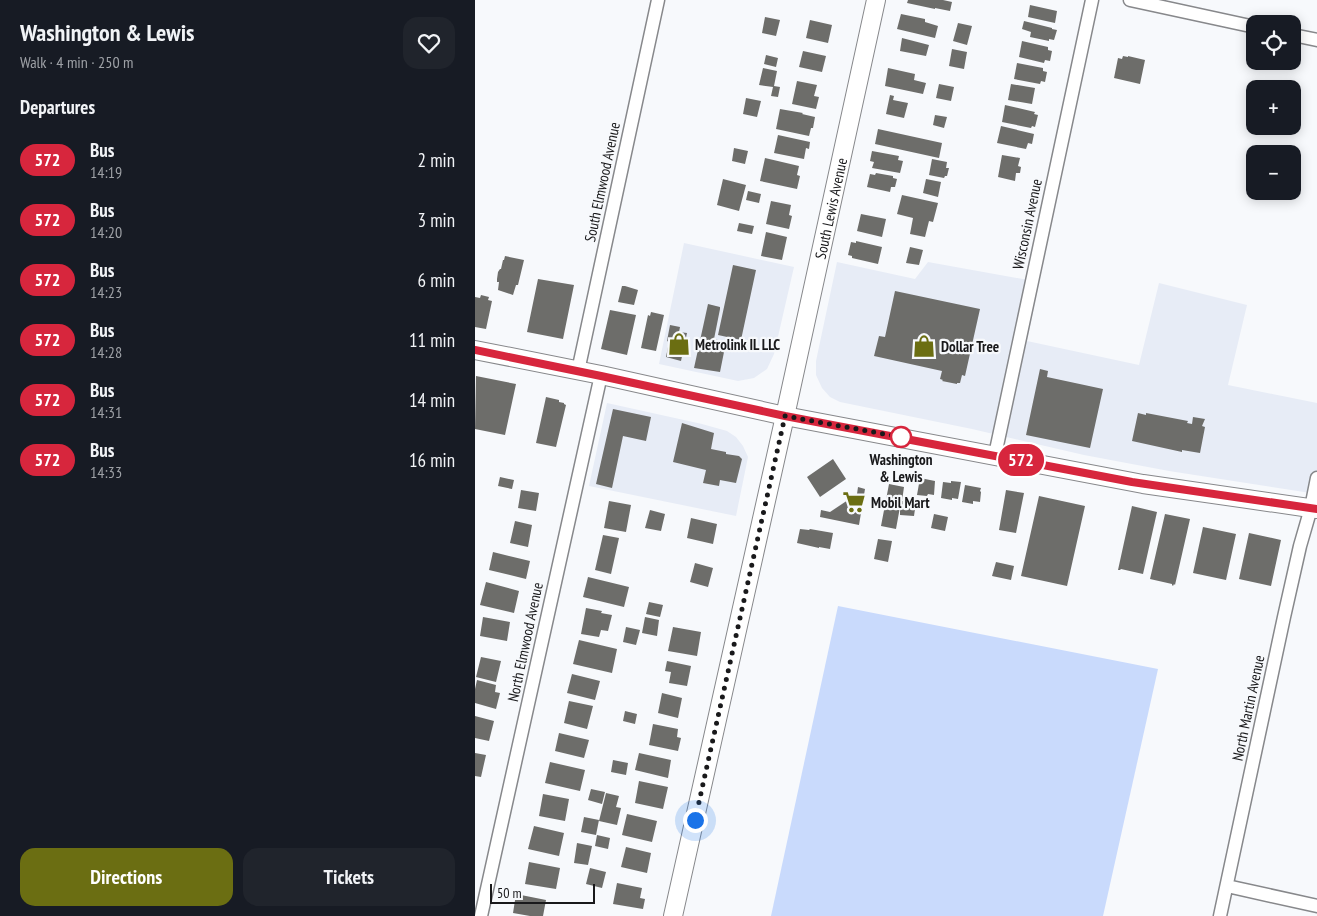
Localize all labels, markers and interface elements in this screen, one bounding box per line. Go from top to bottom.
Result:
map controls [1246,15,1301,200]
button: locate [1246,15,1301,70]
text: Washington & Lewis [20,17,194,48]
button: heart [403,17,455,69]
text: Walk · 4 min · 250 m [20,52,133,72]
button: + [1246,80,1301,135]
text: Departures [20,95,95,119]
street label: South Elmwood Avenue [580,120,624,244]
text: Bus [90,138,114,162]
button: − [1246,145,1301,200]
text: 572 [35,148,60,171]
text: 2 min [418,148,455,172]
street label: South Lewis Avenue [810,156,851,261]
text: 14:19 [90,162,122,182]
street label: Wisconsin Avenue [1008,177,1046,271]
text: Bus [90,198,114,222]
text: 572 [35,208,60,231]
text: 3 min [418,208,455,232]
text: 14:20 [90,222,122,242]
text: Bus [90,258,114,282]
text: 572 [35,268,60,291]
text: 6 min [418,268,455,292]
text: 14:23 [90,282,122,302]
text: Bus [90,318,114,342]
text: 572 [35,328,60,351]
text: 11 min [409,328,455,352]
shop icon: Metrolink IL LLC [666,331,692,357]
shop icon: Dollar Tree [911,333,937,359]
place label: Metrolink IL LLC [695,335,780,354]
place label: Dollar Tree [941,337,999,356]
text: 14:28 [90,342,122,362]
text: Bus [90,378,114,402]
text: 572 [35,388,60,411]
text: 14 min [409,388,455,412]
text: 14:31 [90,402,122,422]
marker: Washington & Lewis [890,426,912,448]
text: Bus [90,438,114,462]
line badge: 572 [992,444,1050,476]
text: 572 [35,448,60,471]
text: 16 min [409,448,455,472]
text: 572 [1008,448,1034,471]
place label: Washington & Lewis [869,450,933,486]
text: 14:33 [90,462,122,482]
supermarket icon: Mobil Mart [841,489,867,515]
place label: Mobil Mart [871,493,930,512]
street label: North Elmwood Avenue [503,581,547,703]
street label: North Martin Avenue [1228,653,1268,763]
your location [683,808,708,833]
button: Directions [20,848,233,906]
button: Tickets [243,848,455,906]
scale bar [490,881,595,904]
text: 50 m [497,884,522,902]

